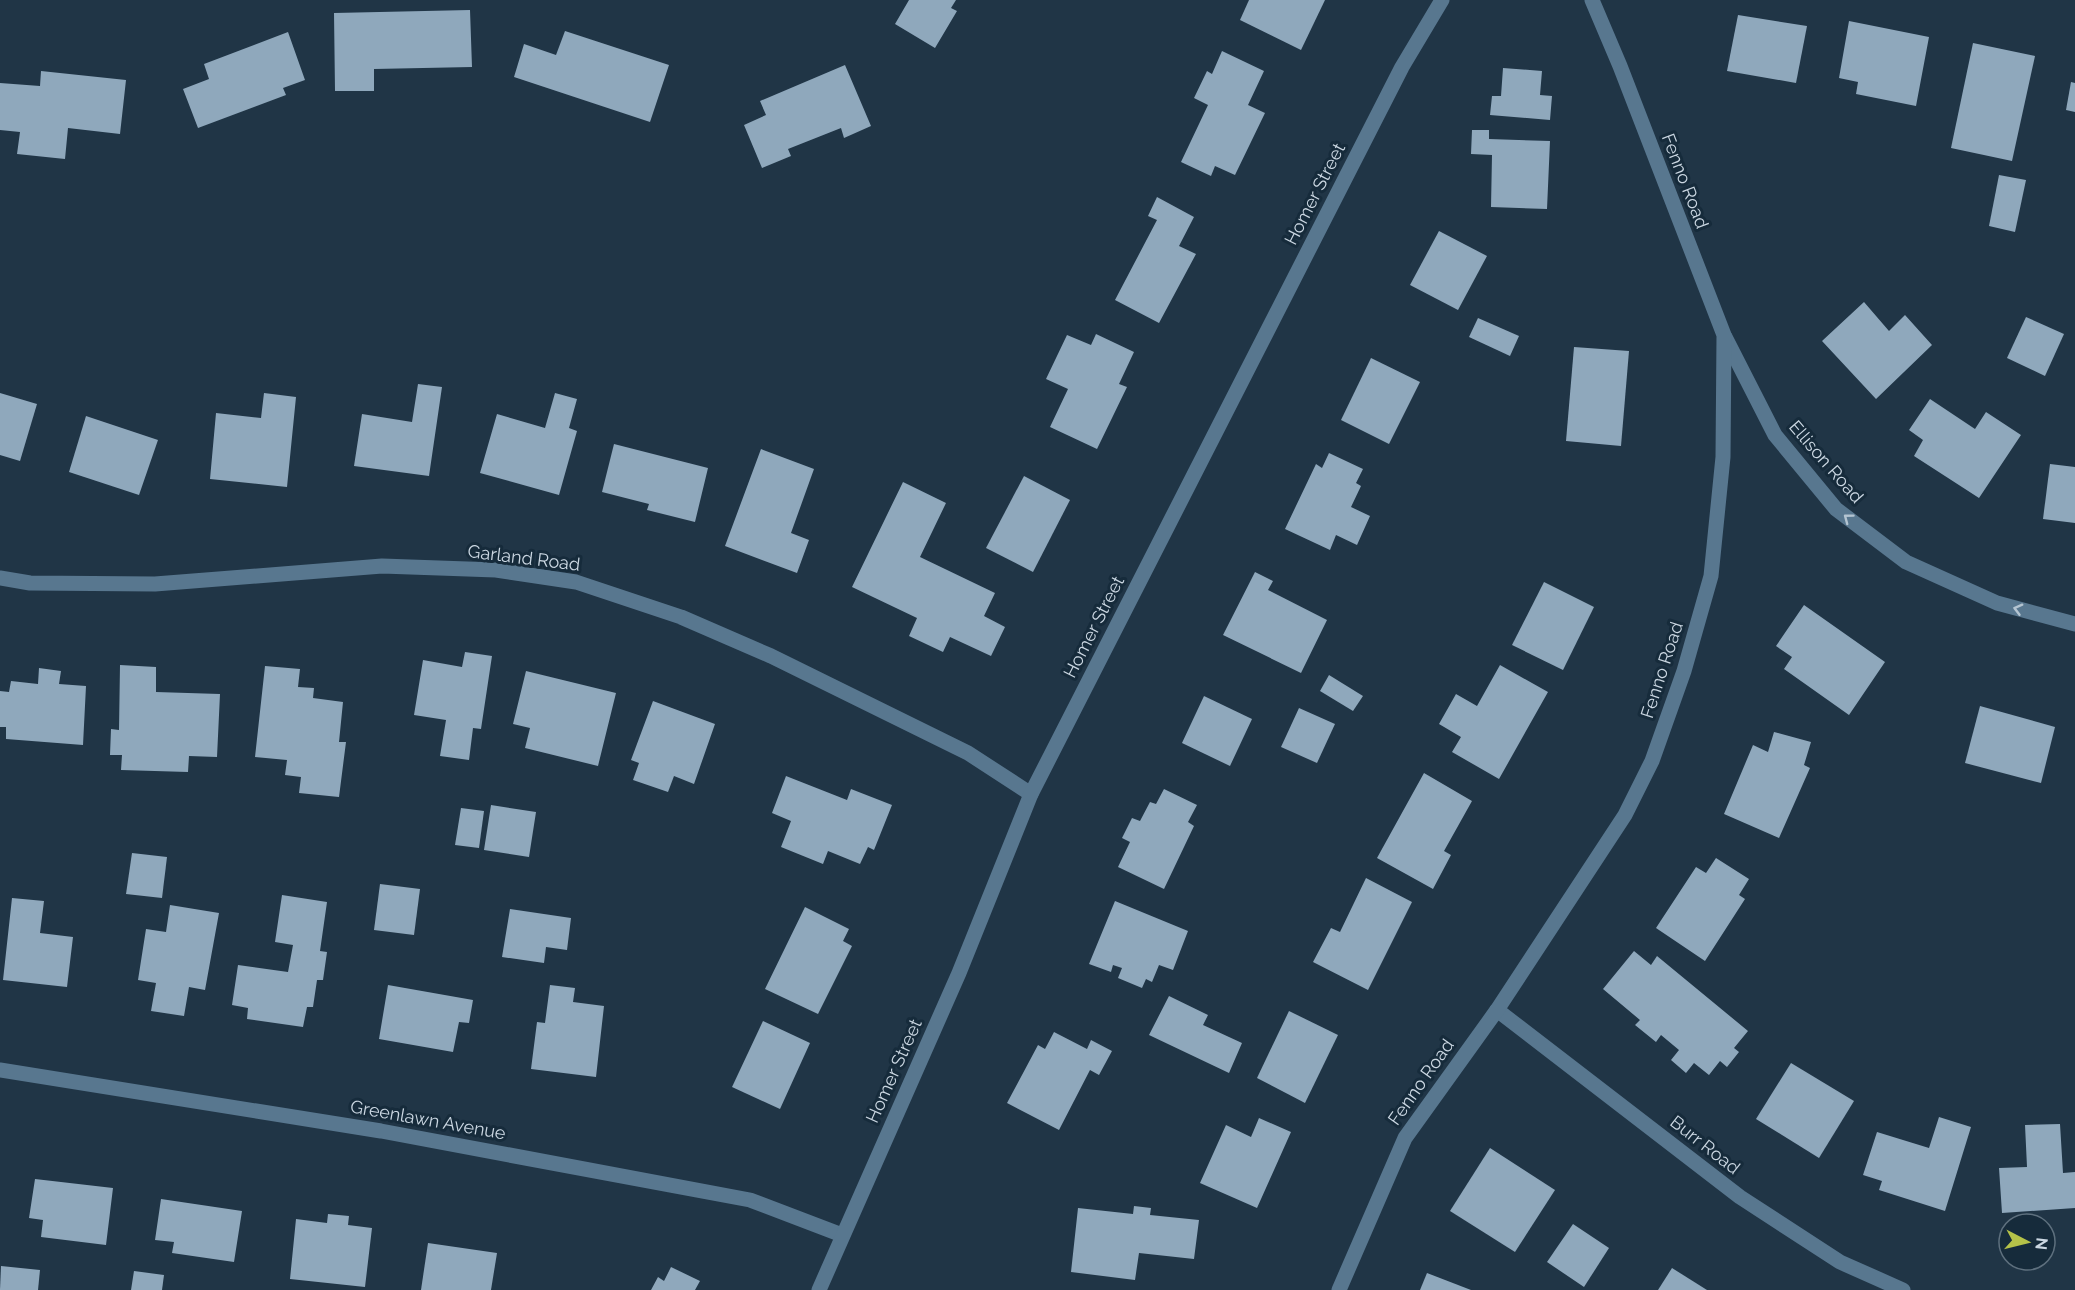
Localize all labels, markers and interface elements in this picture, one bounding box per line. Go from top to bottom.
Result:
street label: Fenno Road [1658,130,1713,231]
street label: Homer Street [1280,139,1349,248]
street label: Ellison Road [1785,416,1868,507]
one-way arrow [1843,514,1854,525]
street label: Garland Road [467,540,582,575]
street label: Homer Street [1059,572,1128,681]
one-way arrow [2014,603,2024,616]
street label: Fenno Road [1636,619,1687,721]
street label: Homer Street [861,1016,926,1126]
street label: Fenno Road [1383,1035,1458,1129]
street label: Greenlawn Avenue [349,1096,508,1144]
street label: Burr Road [1666,1111,1744,1178]
north arrow [1997,1212,2057,1272]
text: N [2031,1237,2052,1251]

